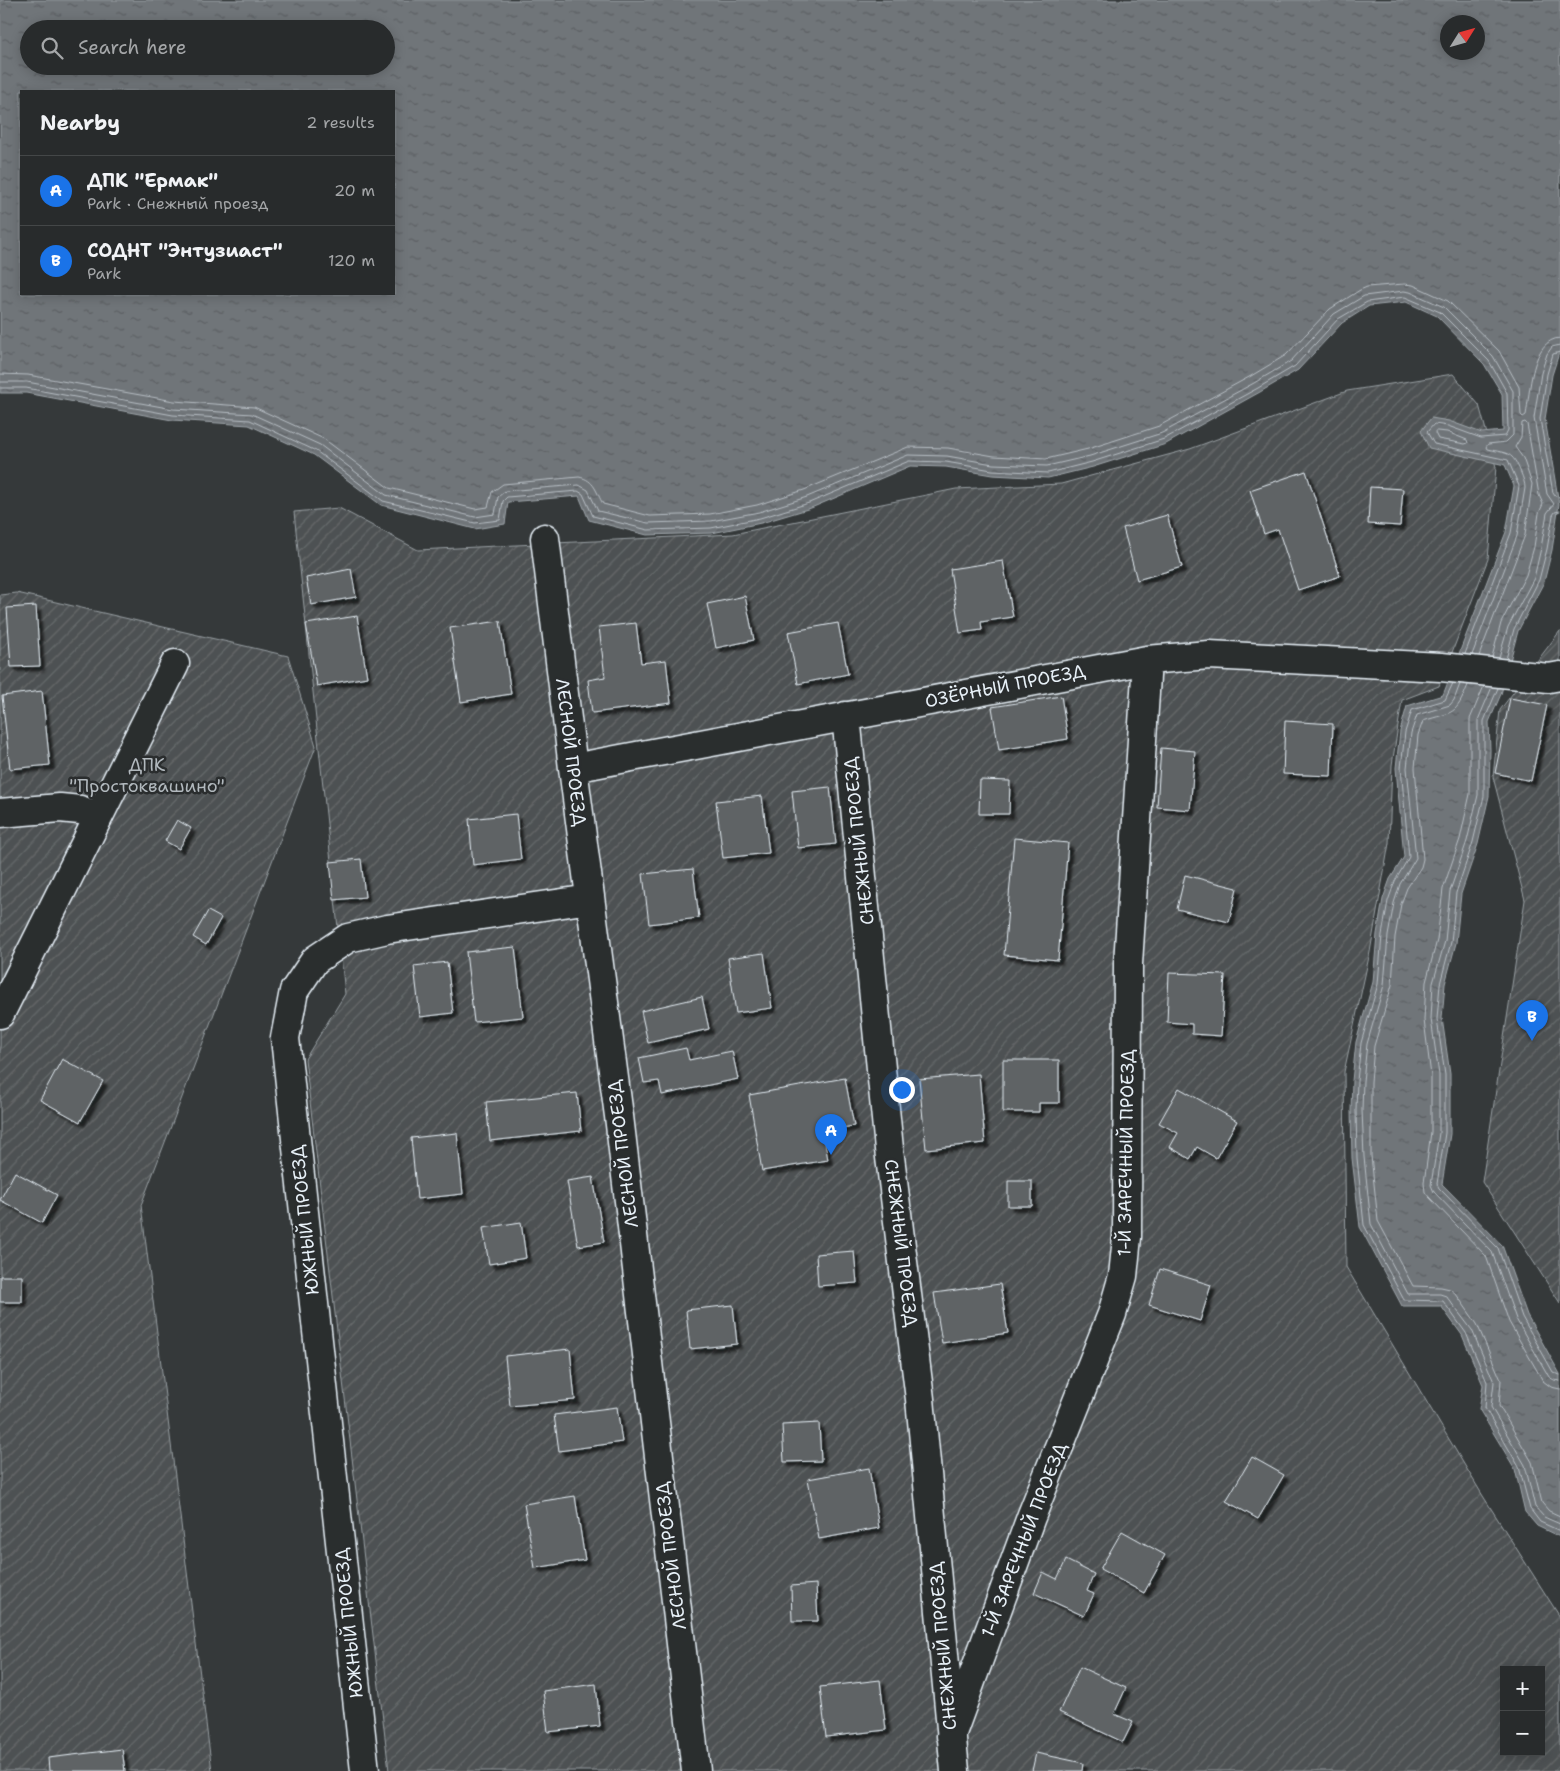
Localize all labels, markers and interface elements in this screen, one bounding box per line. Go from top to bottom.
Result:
north arrow [1440,15,1485,60]
search box [20,20,395,75]
icon: search [38,34,66,62]
text: Search here [78,35,187,60]
text: Nearby [40,109,120,137]
text: 2 results [306,112,375,133]
text: ДПК "Ермак" [87,168,218,193]
text: A [50,180,62,201]
text: 20 m [334,180,375,201]
text: Park · Снежный проезд [87,193,269,214]
text: СОДНТ "Энтузиаст" [87,238,283,263]
text: B [51,250,61,271]
text: 120 m [328,250,375,271]
text: Park [87,263,121,284]
street label: ОЗЁРНЫЙ ПРОЕЗД [923,659,1088,713]
street label: ЛЕСНОЙ ПРОЕЗД [550,677,592,828]
park label: ДПК "Простоквашино" [69,753,225,798]
street label: СНЕЖНЫЙ ПРОЕЗД [838,755,880,926]
pin: B [1516,1000,1548,1041]
street label: 1-Й ЗАРЕЧНЫЙ ПРОЕЗД [1112,1049,1140,1257]
your location [889,1077,915,1103]
street label: ЛЕСНОЙ ПРОЕЗД [602,1078,644,1229]
pin: A [815,1114,847,1155]
street label: ЮЖНЫЙ ПРОЕЗД [285,1143,325,1296]
street label: СНЕЖНЫЙ ПРОЕЗД [879,1158,923,1329]
street label: 1-Й ЗАРЕЧНЫЙ ПРОЕЗД [976,1439,1072,1641]
street label: ЛЕСНОЙ ПРОЕЗД [650,1480,692,1631]
street label: ЮЖНЫЙ ПРОЕЗД [329,1546,369,1699]
street label: СНЕЖНЫЙ ПРОЕЗД [924,1560,962,1731]
map controls [1500,1666,1545,1756]
button: + [1500,1666,1545,1711]
button: − [1500,1711,1545,1756]

